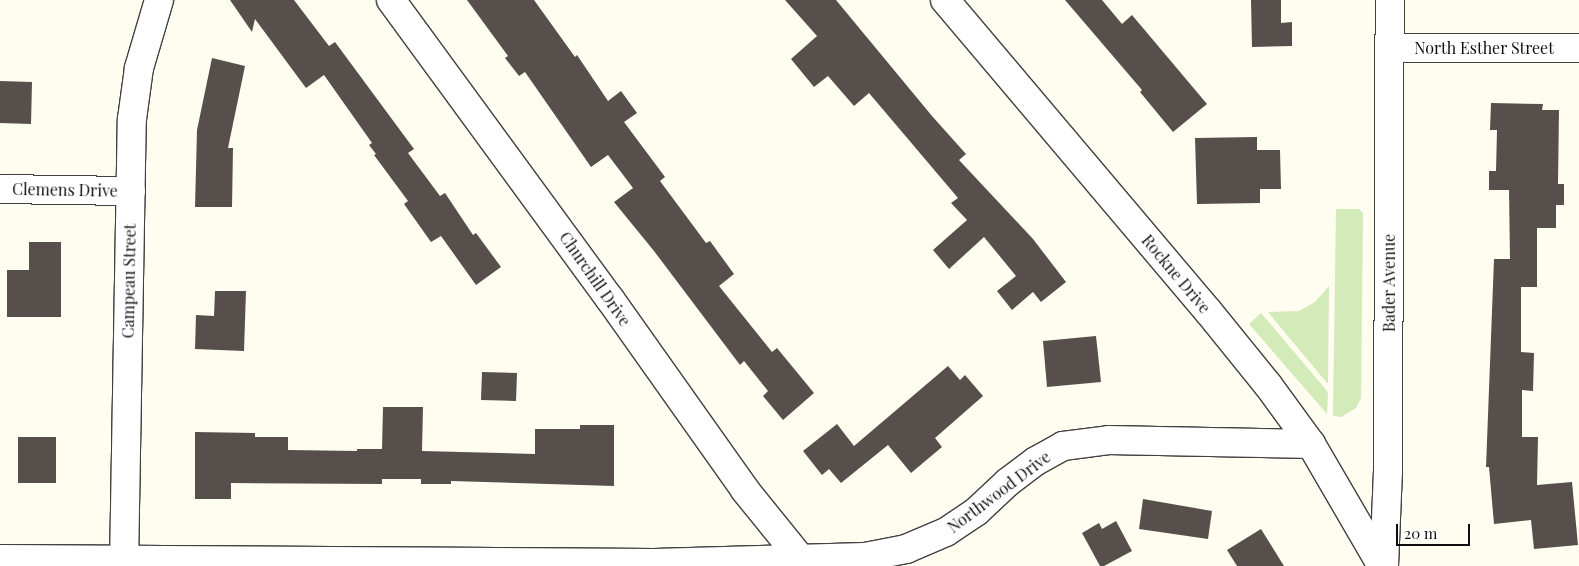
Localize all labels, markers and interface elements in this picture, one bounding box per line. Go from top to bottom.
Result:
street label: North Esther Street [1414,38,1554,58]
street label: Clemens Drive [12,179,118,201]
street label: Campeau Street [118,223,140,339]
street label: Churchill Drive [555,228,635,330]
street label: Rockne Drive [1138,231,1214,317]
street label: Bader Avenue [1379,233,1399,333]
street label: Northwood Drive [944,447,1054,537]
scale bar [1399,514,1473,546]
text: 20 m [1404,523,1437,543]

